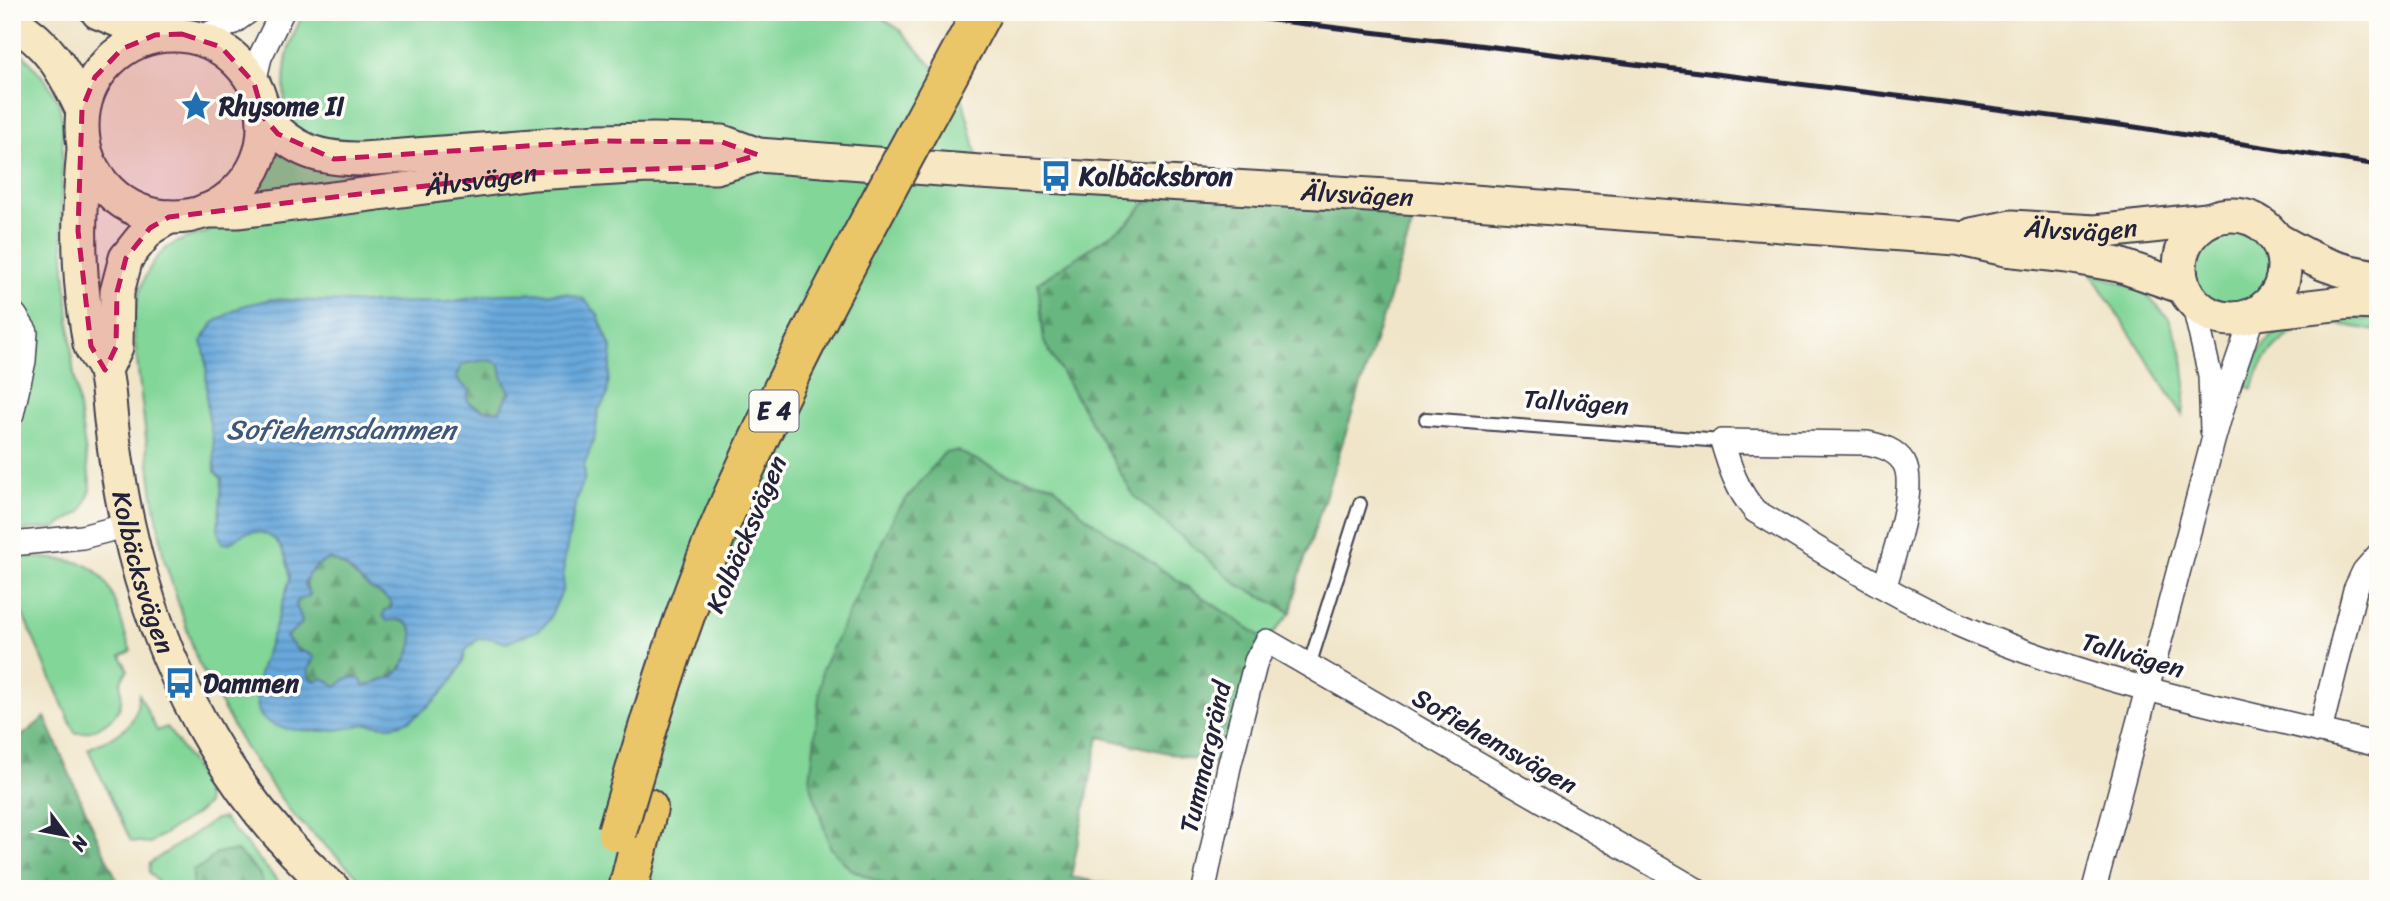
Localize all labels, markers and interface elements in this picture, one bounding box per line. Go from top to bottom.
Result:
place label: Rhysome II [218,83,345,129]
place icon: Rhysome II [179,89,213,123]
street label: Älvsvägen [421,150,540,210]
place label: Kolbäcksbron [1078,153,1233,199]
bus stop icon: Kolbäcksbron [1039,159,1073,193]
street label: Älvsvägen [1299,168,1415,221]
street label: Älvsvägen [2022,205,2140,255]
street label: Tallvägen [1522,375,1630,429]
road number: E 4 [750,390,798,432]
water label: Sofiehemsdammen [226,405,459,454]
street label: Kolbäcksvägen [692,448,800,620]
street label: Kolbäcksvägen [99,487,189,661]
street label: Tallvägen [2076,618,2190,692]
place label: Dammen [203,660,300,706]
bus stop icon: Dammen [163,666,197,700]
street label: Tummargränd [1165,674,1245,837]
street label: Sofiehemsvägen [1404,675,1586,807]
north arrow [32,800,102,870]
text: N [62,829,98,859]

